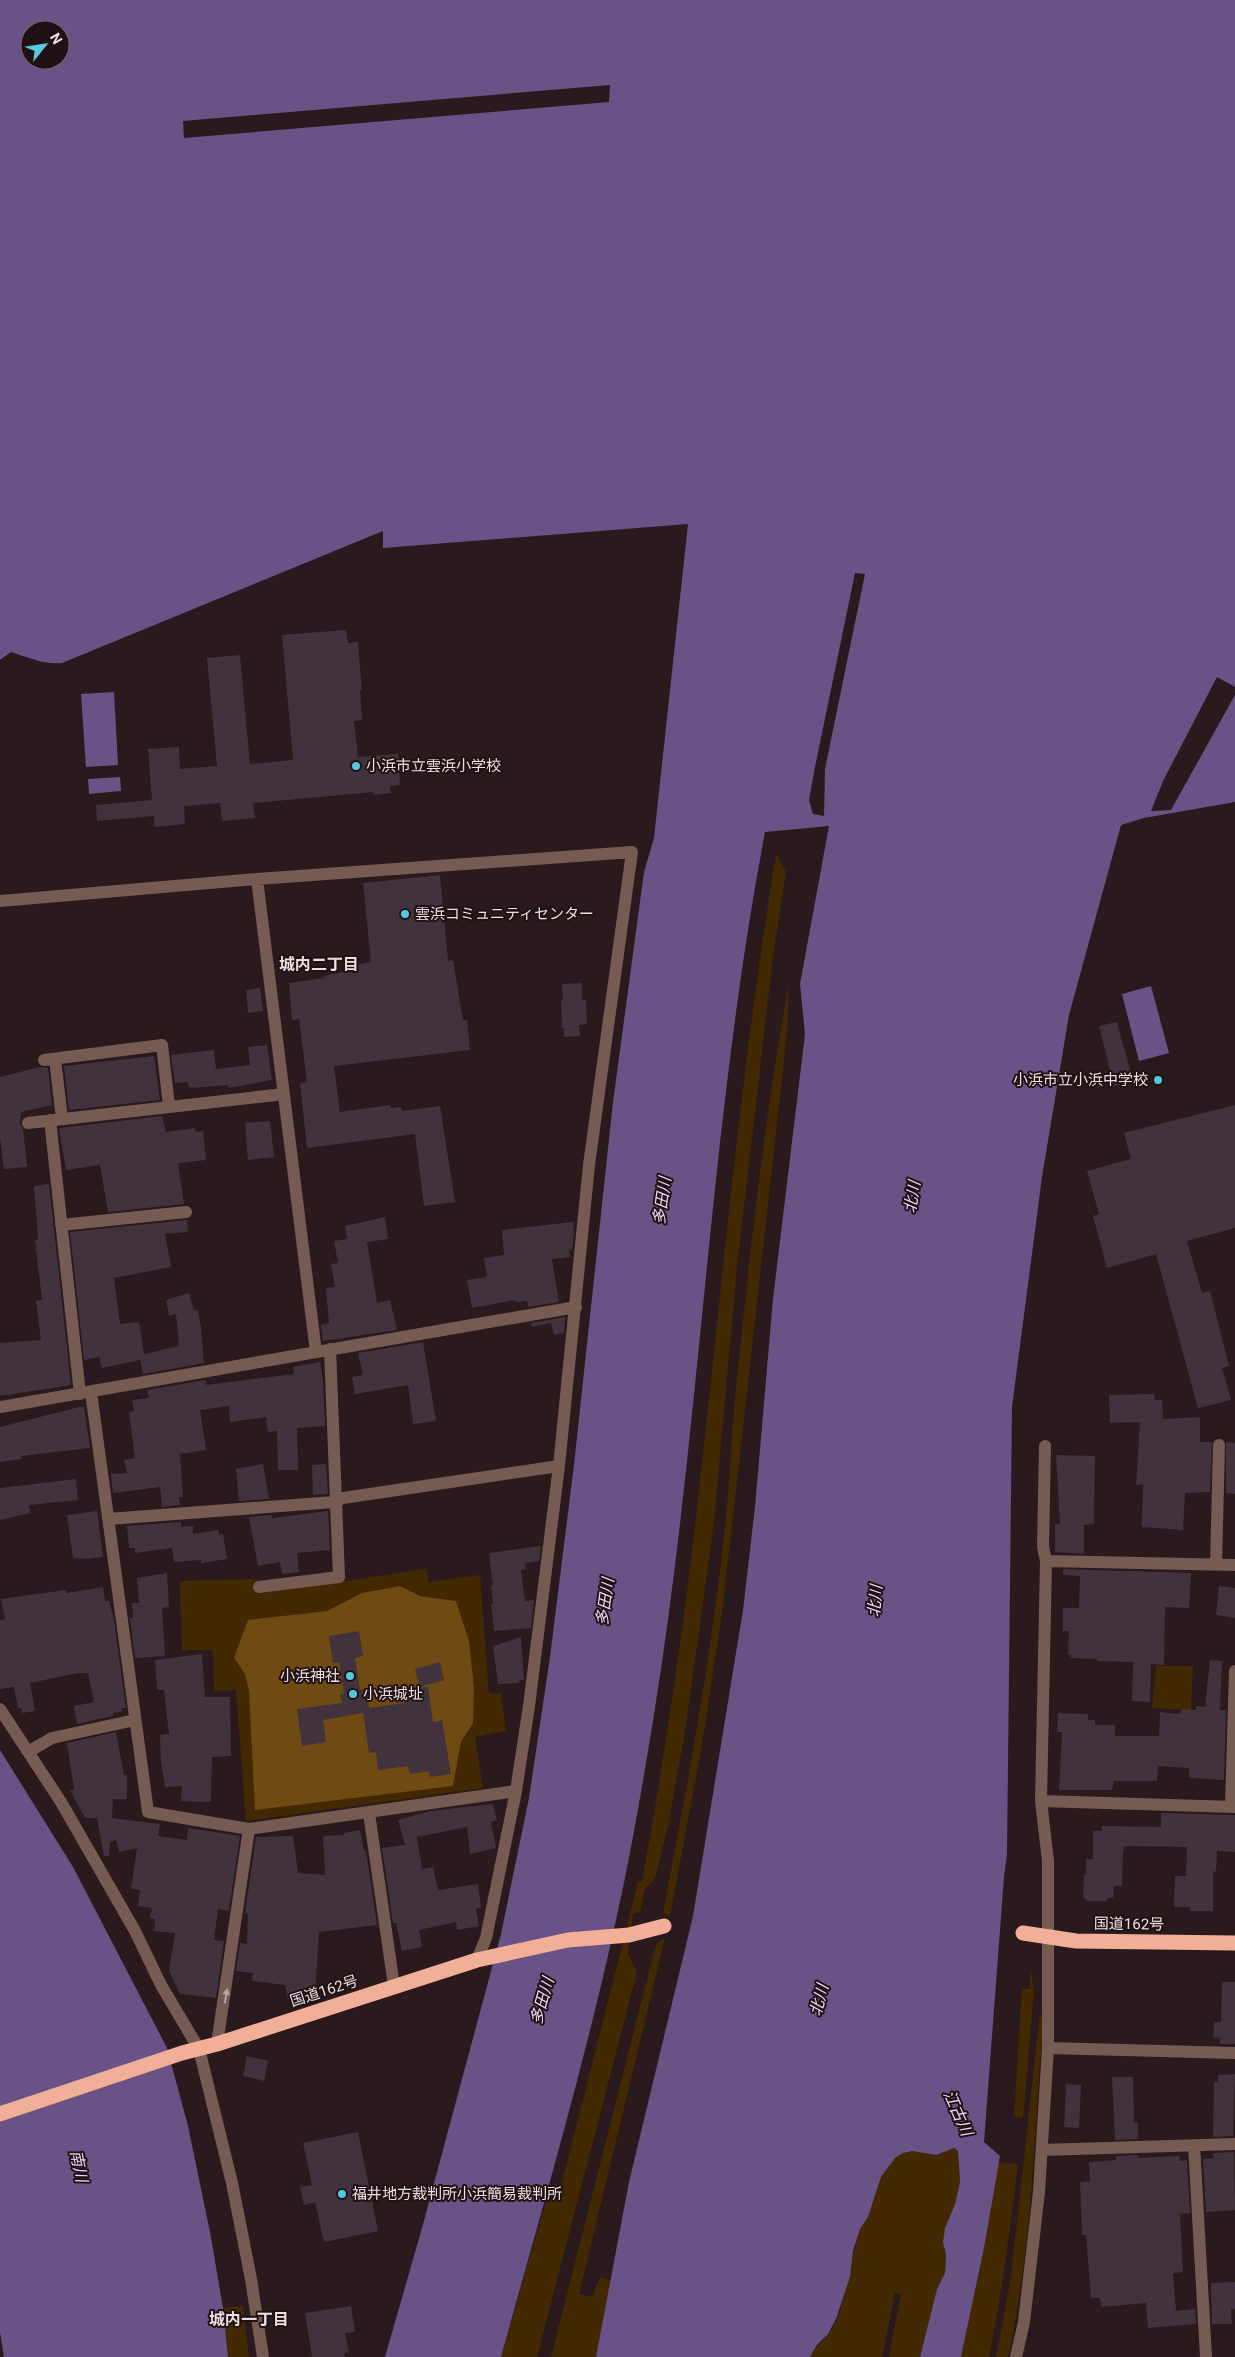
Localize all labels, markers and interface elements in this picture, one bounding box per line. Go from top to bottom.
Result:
north arrow [20,20,70,70]
text: N [47,30,66,47]
place label: 小浜市立雲浜小学校 [366,757,501,775]
marker: 小浜市立雲浜小学校 [350,760,362,772]
place label: 雲浜コミュニティセンター [415,905,594,923]
marker: 雲浜コミュニティセンター [399,908,411,920]
district label: 城内二丁目 [279,955,359,974]
place label: 小浜市立小浜中学校 [1013,1071,1148,1089]
marker: 小浜市立小浜中学校 [1152,1074,1164,1086]
water label: 多田川 [649,1174,675,1226]
water label: 北川 [900,1178,924,1214]
water label: 多田川 [592,1575,618,1627]
water label: 北川 [864,1582,886,1618]
place label: 小浜神社 [280,1667,340,1685]
marker: 小浜神社 [344,1670,356,1682]
place label: 小浜城址 [363,1685,423,1703]
marker: 小浜城址 [347,1688,359,1700]
street label: 国道162号 [1094,1914,1164,1934]
street label: 国道162号 [288,1972,360,2010]
water label: 多田川 [526,1973,558,2027]
water label: 北川 [806,1980,833,2018]
one-way arrow [222,1988,230,2004]
water label: 江古川 [940,2087,977,2141]
water label: 南川 [66,2148,92,2186]
place label: 福井地方裁判所小浜簡易裁判所 [352,2185,562,2203]
marker: 福井地方裁判所小浜簡易裁判所 [336,2188,348,2200]
district label: 城内一丁目 [209,2310,289,2329]

